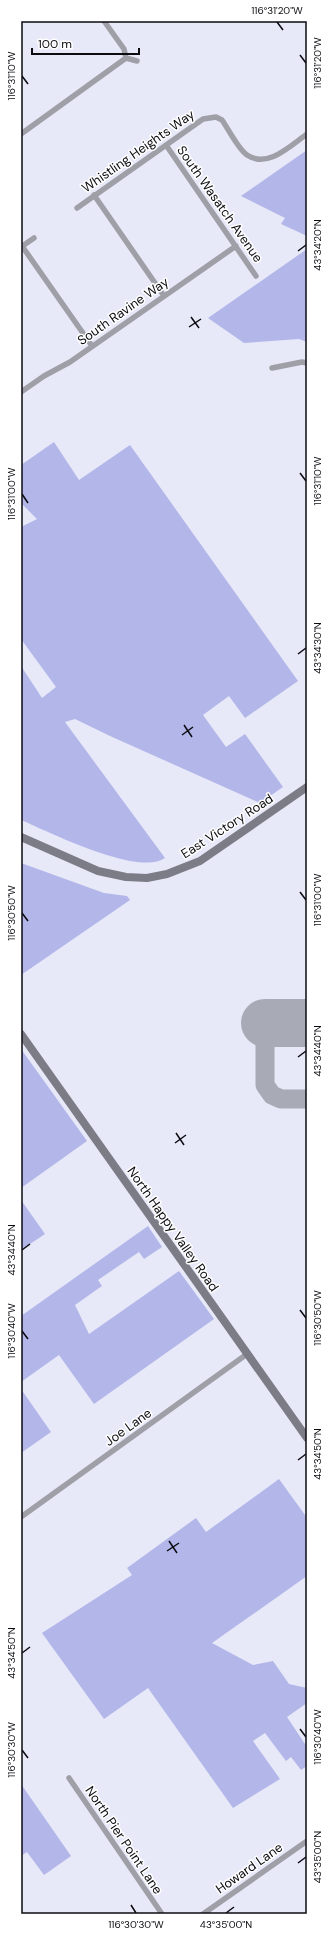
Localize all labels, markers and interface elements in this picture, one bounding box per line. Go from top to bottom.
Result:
text: 116°31'20"W [251,4,303,17]
scale bar [32,30,139,56]
text: 100 m [38,36,72,52]
text: 116°31'20"W [311,37,324,89]
text: 116°31'10"W [5,51,18,100]
street label: Whistling Heights Way [78,106,198,196]
street label: South Wasatch Avenue [173,142,267,266]
text: 43°34'20"N [311,219,324,271]
street label: South Ravine Way [74,273,172,349]
text: 116°31'10"W [311,456,324,505]
text: 116°31'00"W [5,467,18,520]
text: 43°34'30"N [311,622,324,674]
street label: East Victory Road [178,790,276,862]
text: 116°31'00"W [311,873,324,926]
text: 116°30'50"W [5,885,18,941]
text: 43°34'40"N [311,1025,324,1077]
street label: North Happy Valley Road [123,1163,223,1295]
text: 43°34'40"N [5,1224,18,1276]
text: 116°30'50"W [311,1290,324,1346]
text: 116°30'40"W [5,1303,18,1359]
street label: Joe Lane [101,1404,155,1450]
text: 43°34'50"N [311,1428,324,1480]
text: 43°34'50"N [5,1627,18,1679]
text: 116°30'40"W [311,1709,324,1765]
text: 116°30'30"W [5,1722,18,1778]
street label: North Pier Point Lane [82,1783,166,1897]
text: 43°35'00"N [311,1831,324,1883]
street label: Howard Lane [212,1839,286,1897]
text: 116°30'30"W [108,1918,164,1931]
text: 43°35'00"N [200,1918,252,1931]

